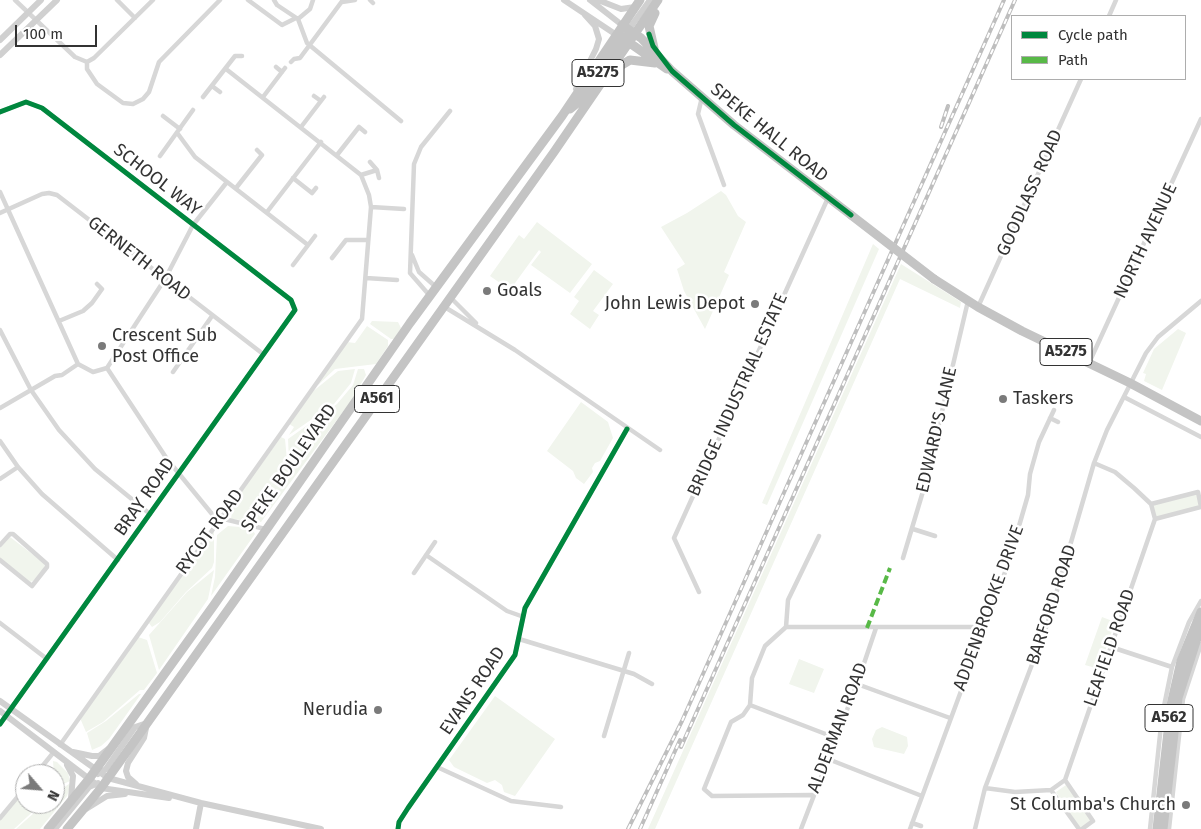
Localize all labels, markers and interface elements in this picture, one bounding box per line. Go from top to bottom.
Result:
scale bar [18,15,100,47]
legend [1011,15,1186,80]
text: 100 m [23,25,63,43]
text: Cycle path [1058,26,1128,44]
text: Path [1058,51,1088,69]
road number: A5275 [572,59,624,86]
street label: SPEKE HALL ROAD [706,79,832,187]
street label: GOODLASS ROAD [992,126,1068,260]
street label: SCHOOL WAY [109,139,205,221]
street label: NORTH AVENUE [1110,180,1182,302]
street label: GERNETH ROAD [83,212,195,306]
place label: Goals [497,280,542,302]
marker: Goals [481,285,493,297]
street label: BRIDGE INDUSTRIAL ESTATE [683,290,793,500]
place label: John Lewis Depot [605,293,745,315]
marker: John Lewis Depot [749,298,761,310]
place label: Crescent Sub Post Office [112,325,217,368]
road number: A5275 [1040,338,1092,366]
marker: Crescent Sub Post Office [96,340,108,352]
street label: EDWARD'S LANE [912,365,962,495]
road number: A561 [354,386,400,412]
place label: Taskers [1013,388,1073,410]
marker: Taskers [997,393,1009,405]
street label: SPEKE BOULEVARD [237,400,341,536]
street label: BRAY ROAD [110,454,180,540]
street label: RYCOT ROAD [172,485,248,579]
street label: ADDENBROOKE DRIVE [949,522,1029,694]
street label: BARFORD ROAD [1022,542,1082,668]
street label: LEAFIELD ROAD [1080,586,1140,710]
street label: EVANS ROAD [436,643,510,739]
street label: ALDERMAN ROAD [803,660,873,796]
place label: Nerudia [303,699,368,721]
marker: Nerudia [372,704,384,716]
road number: A562 [1145,704,1193,731]
north arrow [15,764,65,814]
text: N [43,788,63,804]
place label: St Columba's Church [1010,794,1176,816]
marker: St Columba's Church [1180,799,1192,811]

